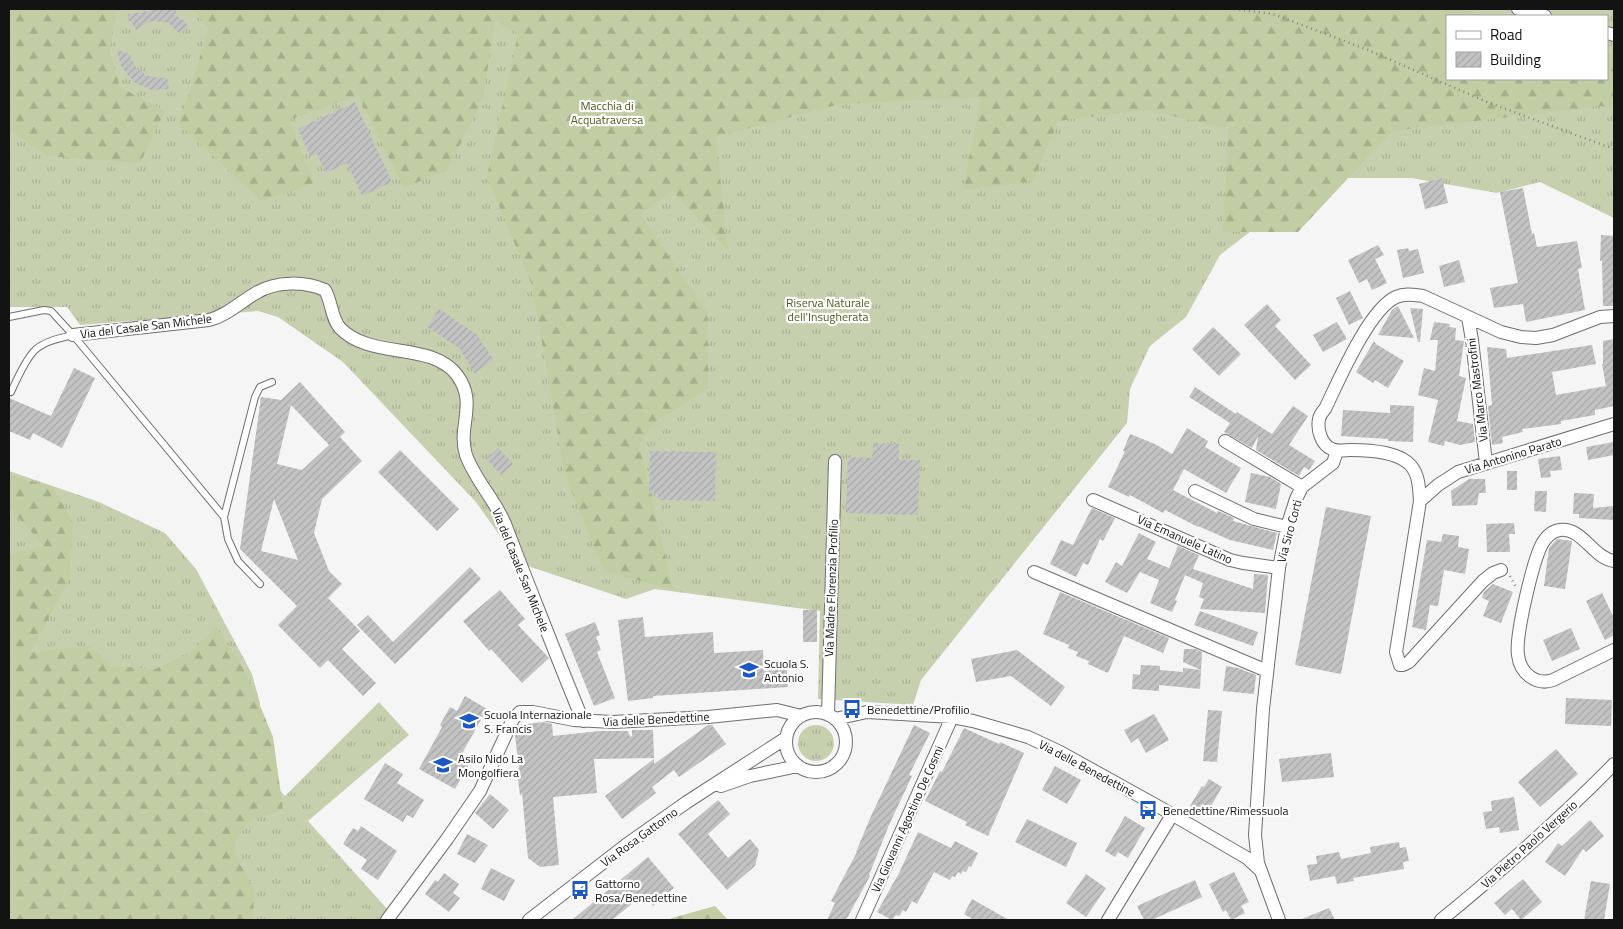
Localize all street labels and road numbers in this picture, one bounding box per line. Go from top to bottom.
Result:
street label: Via del Casale San Michele [79,308,213,344]
street label: Via Marco Mastrofini [1461,337,1493,443]
street label: Via Antonino Parato [1462,431,1564,479]
street label: Via Siro Corti [1272,498,1306,564]
street label: Via del Casale San Michele [487,505,555,635]
street label: Via Emanuele Latino [1134,509,1236,569]
street label: Via Madre Florenzia Profilio [819,519,843,657]
street label: Via delle Benedettine [602,707,710,731]
street label: Via delle Benedettine [1035,735,1139,801]
street label: Via Giovanni Agostino De Cosmi [866,742,948,896]
street label: Via Pietro Paolo Vergerio [1476,795,1582,893]
street label: Via Rosa Gattorno [597,803,681,871]

